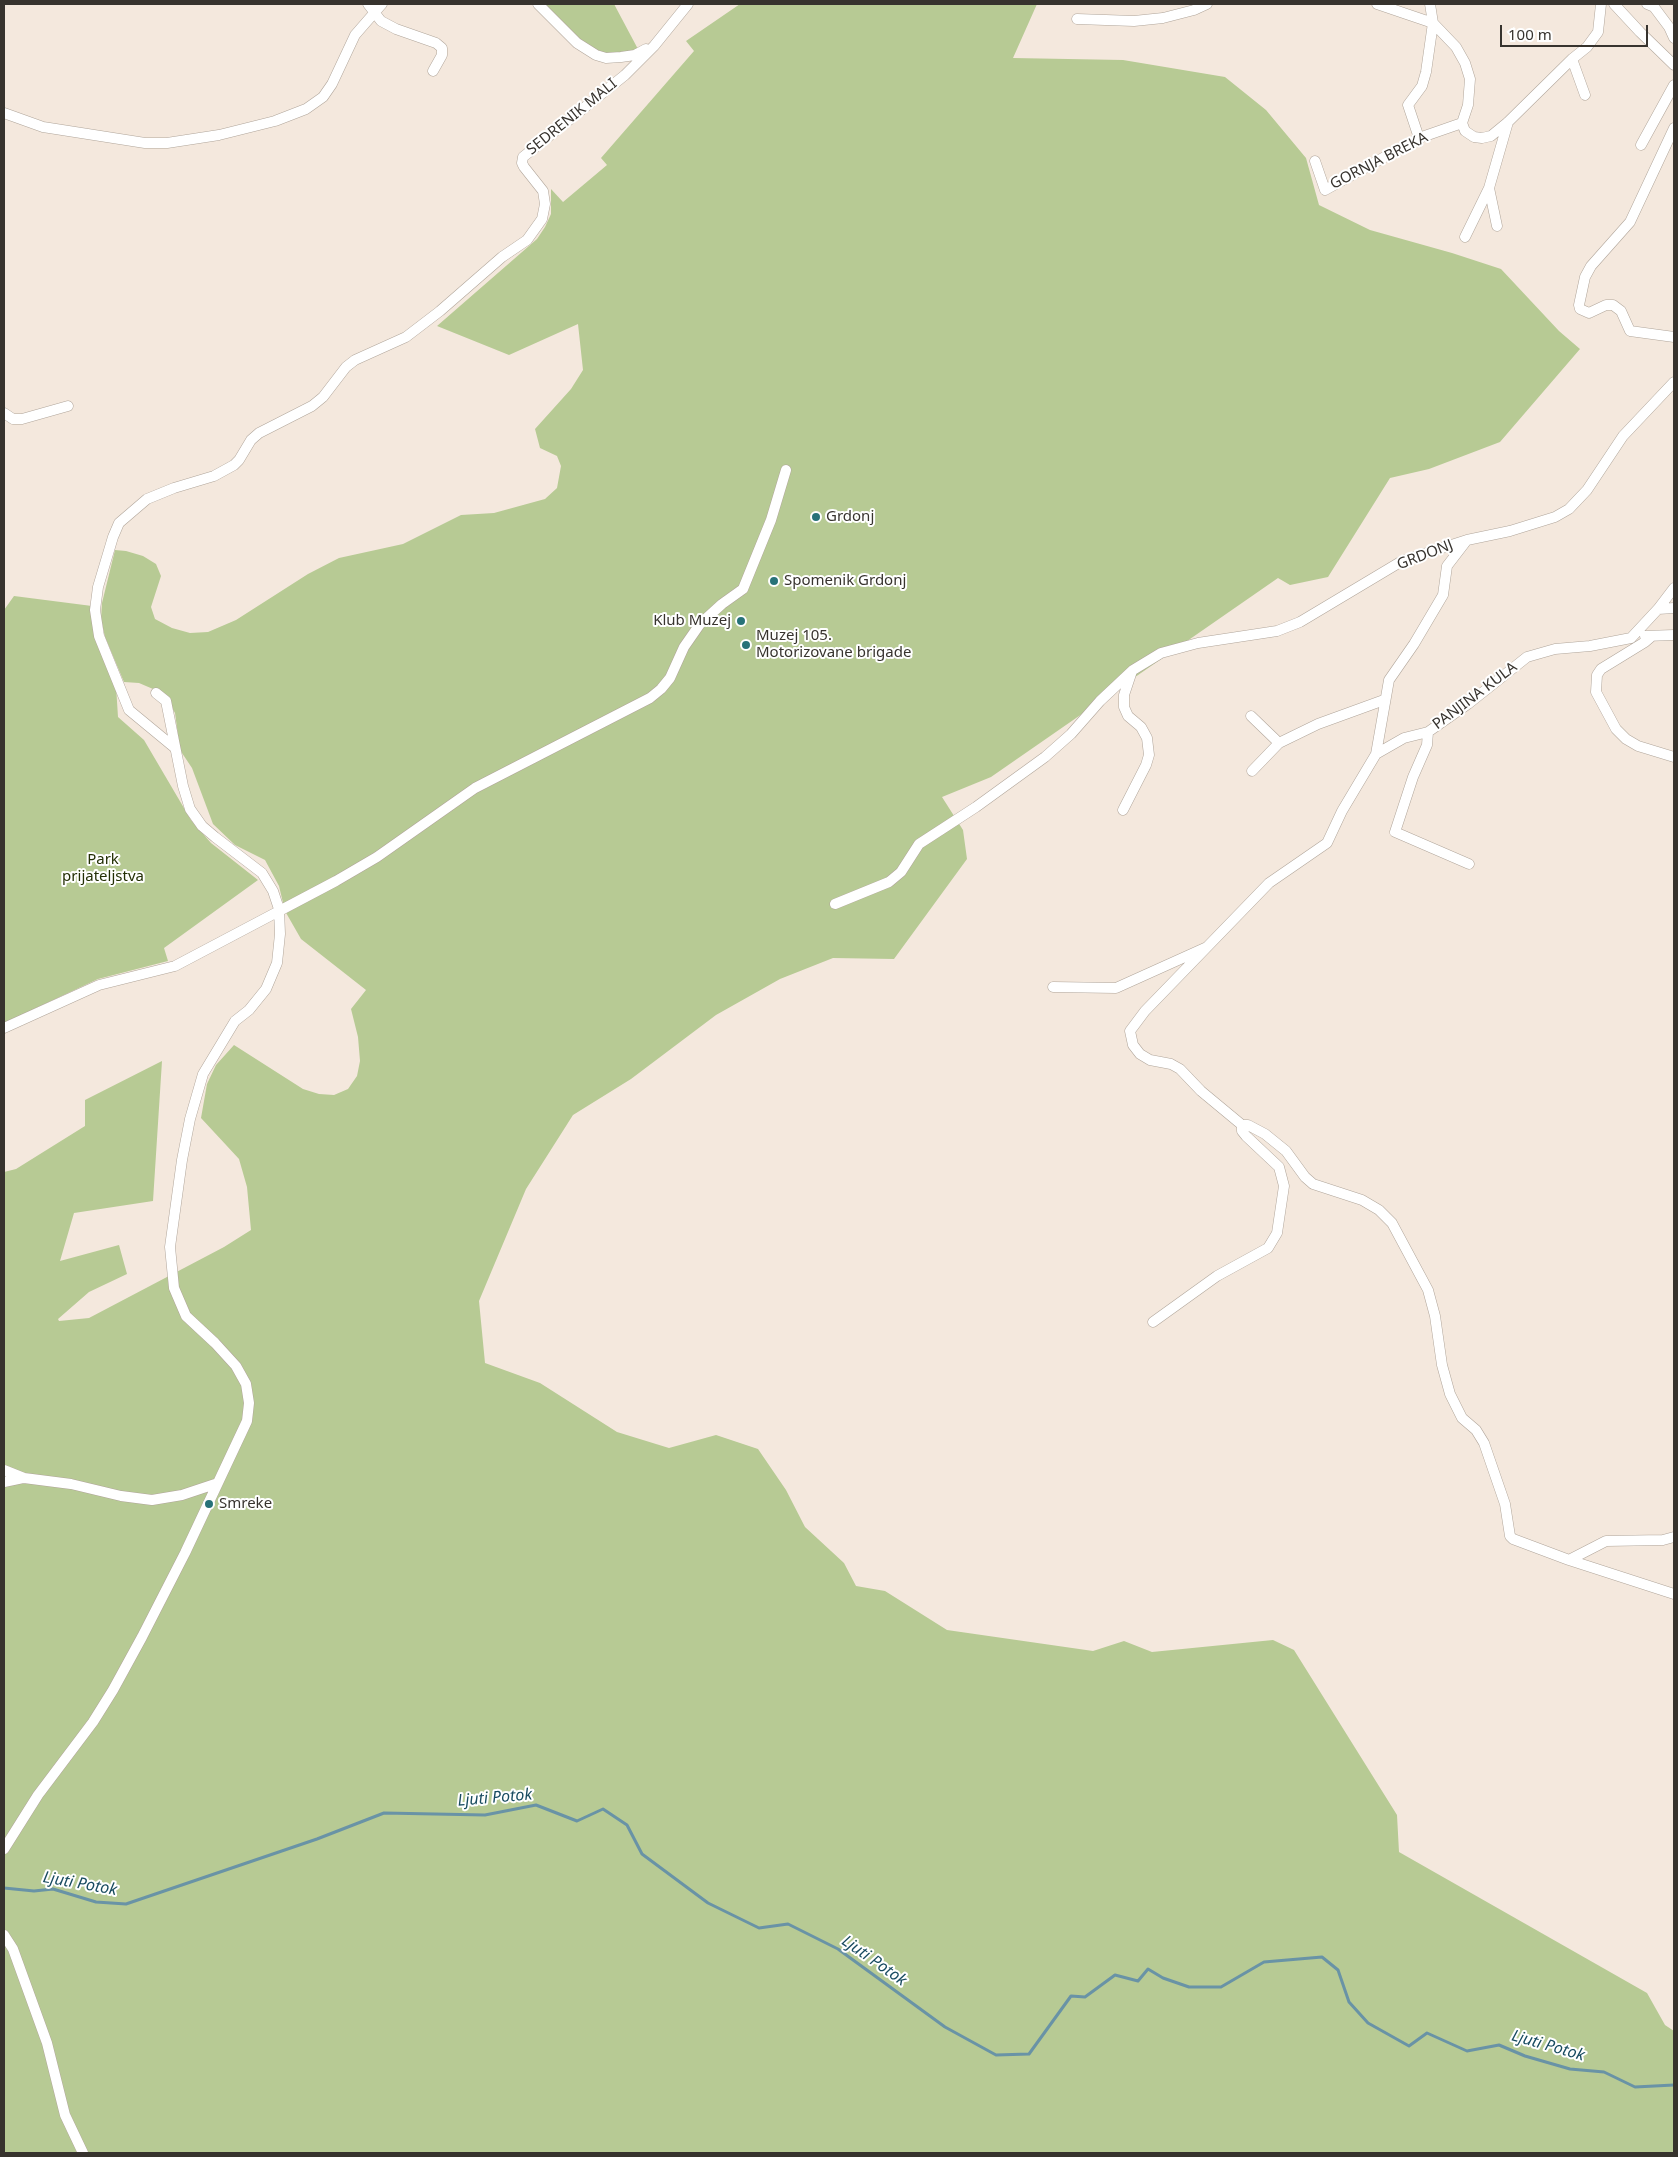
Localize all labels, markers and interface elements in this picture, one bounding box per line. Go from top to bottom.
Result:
scale bar [1503,15,1650,47]
text: 100 m [1508,24,1552,44]
street label: SEDRENIK MALI [523,75,621,159]
street label: GORNJA BREKA [1327,129,1431,193]
place label: Grdonj [826,508,874,526]
marker: Grdonj [810,511,822,523]
street label: GRDONJ [1395,536,1455,574]
place label: Spomenik Grdonj [784,572,906,590]
marker: Spomenik Grdonj [768,575,780,587]
place label: Klub Muzej [653,612,731,630]
marker: Klub Muzej [735,615,747,627]
place label: Muzej 105. Motorizovane brigade [756,627,911,662]
marker: Muzej 105. Motorizovane brigade [740,639,752,651]
street label: PANJINA KULA [1429,658,1521,734]
park label: Park prijateljstva [62,851,144,886]
place label: Smreke [219,1495,272,1513]
marker: Smreke [203,1498,215,1510]
water label: Ljuti Potok [457,1785,533,1811]
water label: Ljuti Potok [41,1868,119,1900]
water label: Ljuti Potok [838,1932,910,1990]
water label: Ljuti Potok [1509,2026,1587,2066]

